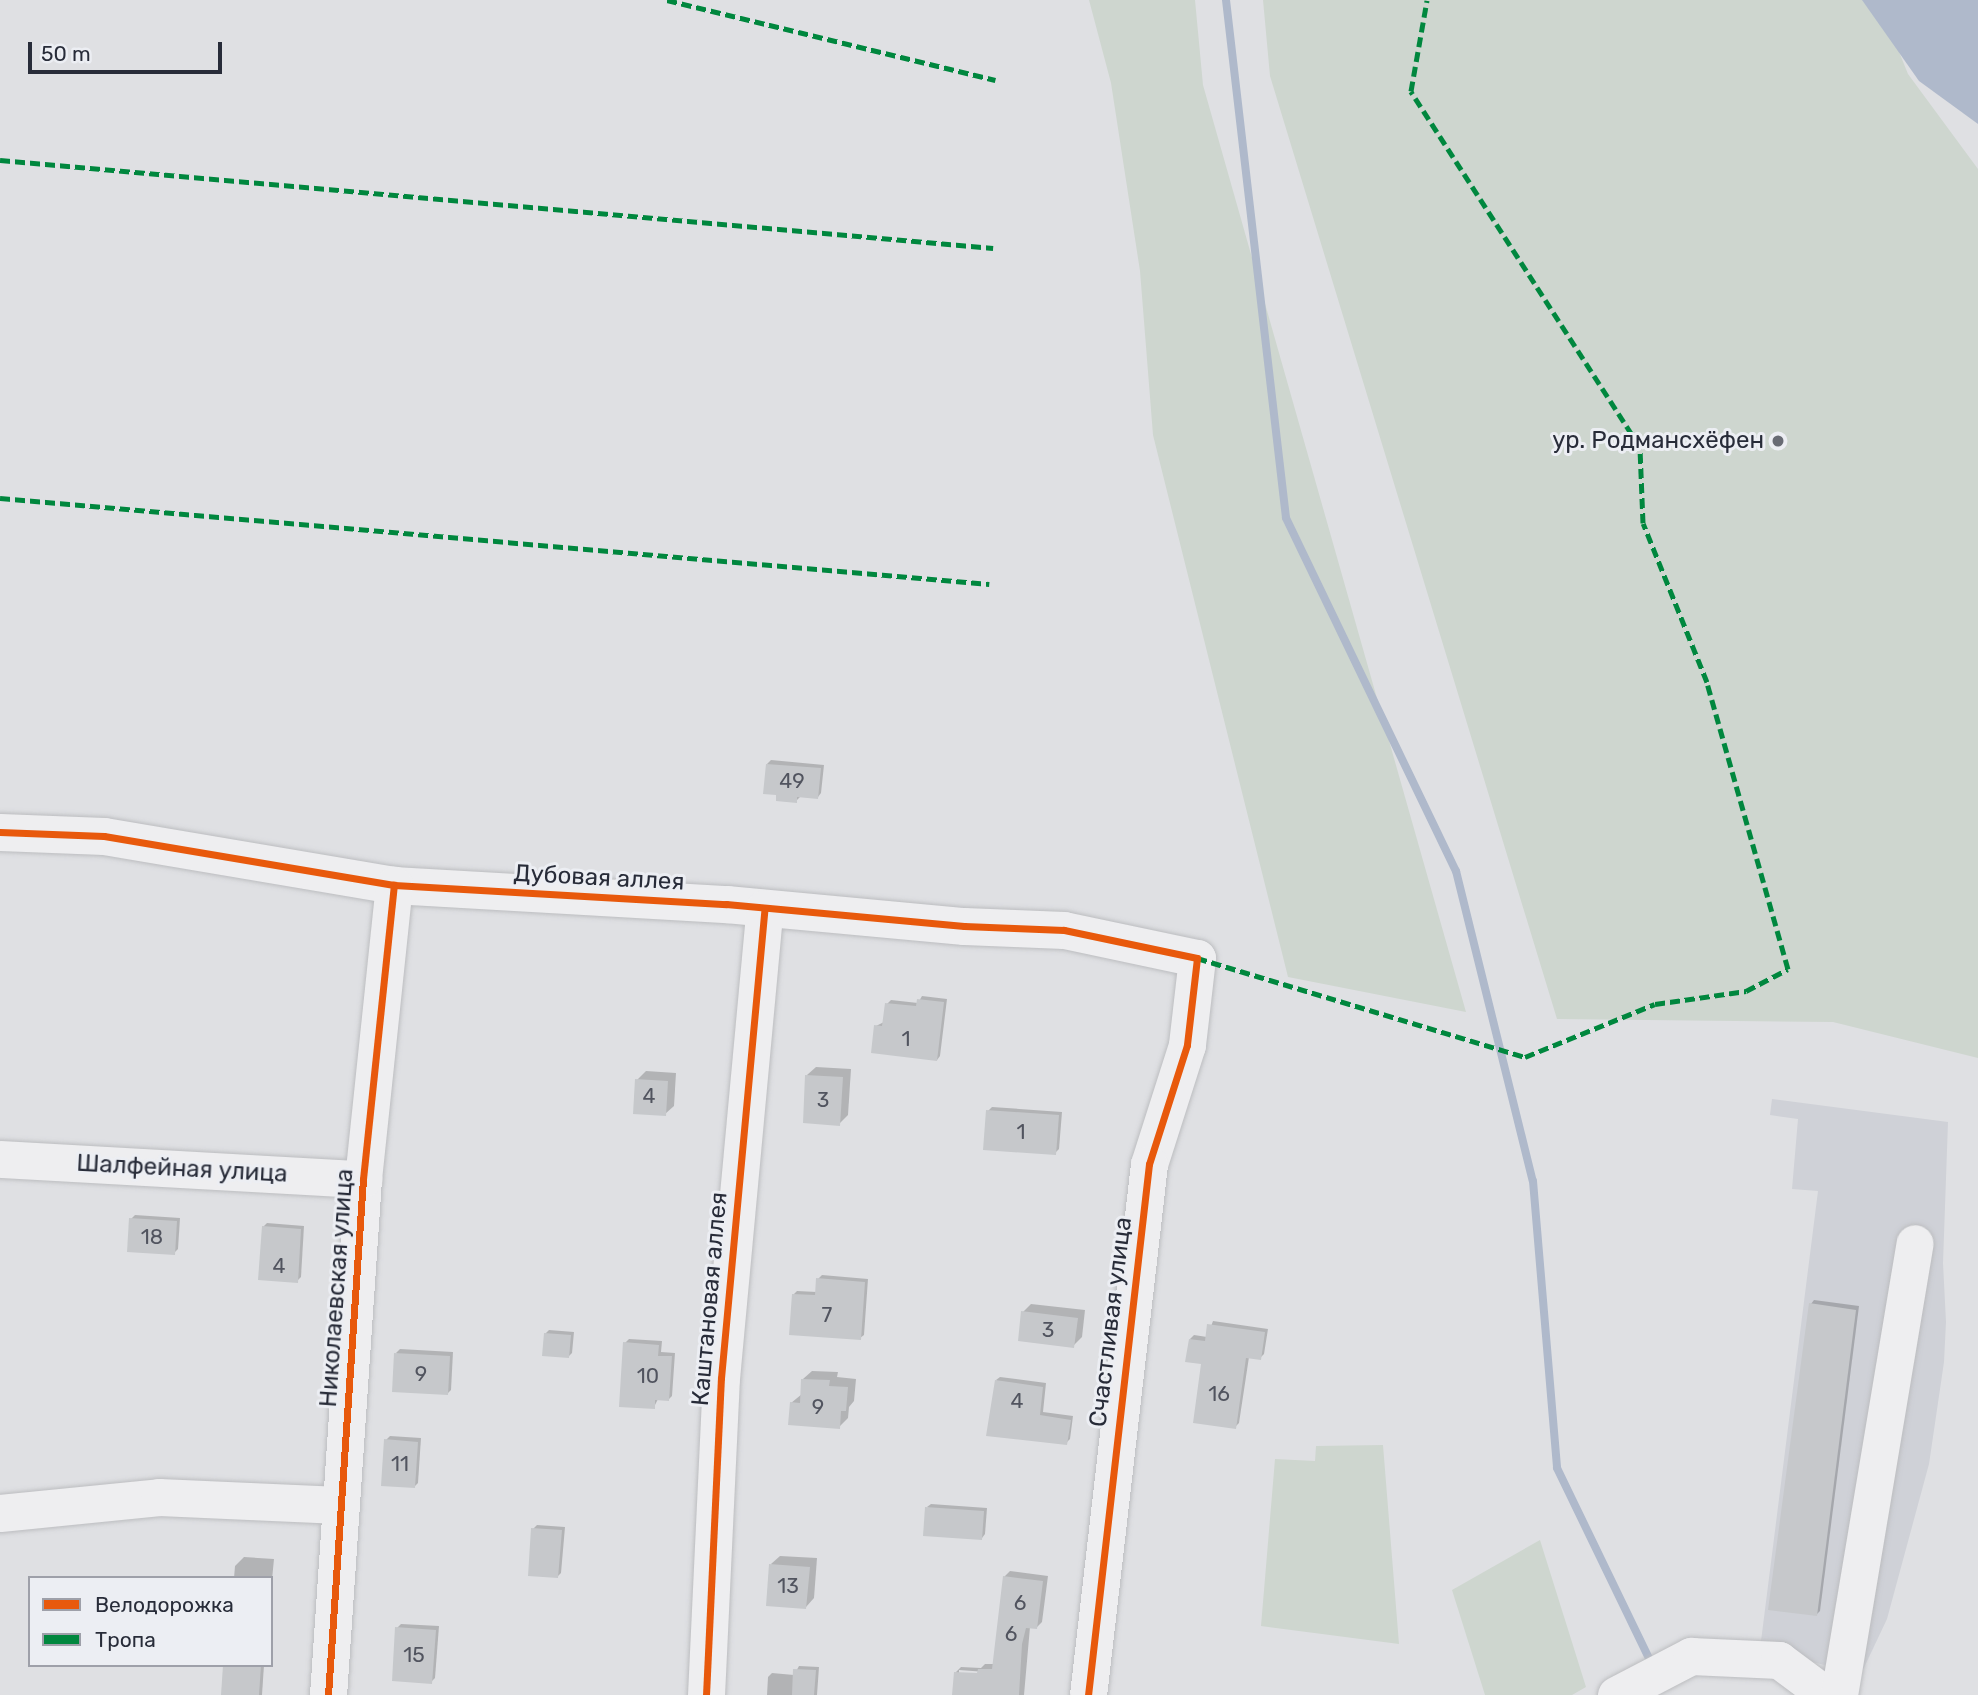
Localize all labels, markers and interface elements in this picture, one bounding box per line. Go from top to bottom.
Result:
scale bar [32,28,226,72]
text: 50 m [41,41,91,66]
place label: ур. Родмансхёфен [1552,427,1764,455]
marker: ур. Родмансхёфен [1770,433,1786,449]
house number: 49 [779,768,805,794]
street label: Дубовая аллея [513,859,685,897]
house number: 1 [902,1026,910,1052]
house number: 4 [642,1083,656,1109]
house number: 3 [817,1087,829,1113]
house number: 1 [1017,1119,1025,1145]
street label: Шалфейная улица [76,1149,288,1189]
street label: Николаевская улица [314,1168,360,1408]
street label: Каштановая аллея [686,1191,734,1407]
street label: Счастливая улица [1084,1215,1138,1429]
house number: 18 [141,1224,163,1250]
house number: 4 [272,1253,286,1279]
house number: 7 [822,1302,832,1328]
house number: 3 [1042,1317,1054,1343]
house number: 9 [415,1361,427,1387]
house number: 10 [637,1363,659,1389]
house number: 16 [1208,1381,1230,1407]
house number: 4 [1010,1388,1024,1414]
house number: 9 [812,1394,824,1420]
house number: 11 [391,1451,409,1477]
house number: 13 [777,1573,799,1599]
legend [28,1576,273,1667]
house number: 6 [1014,1590,1026,1616]
text: Велодорожка [95,1592,234,1617]
house number: 6 [1005,1621,1017,1647]
text: Тропа [95,1627,156,1652]
house number: 15 [403,1642,425,1668]

